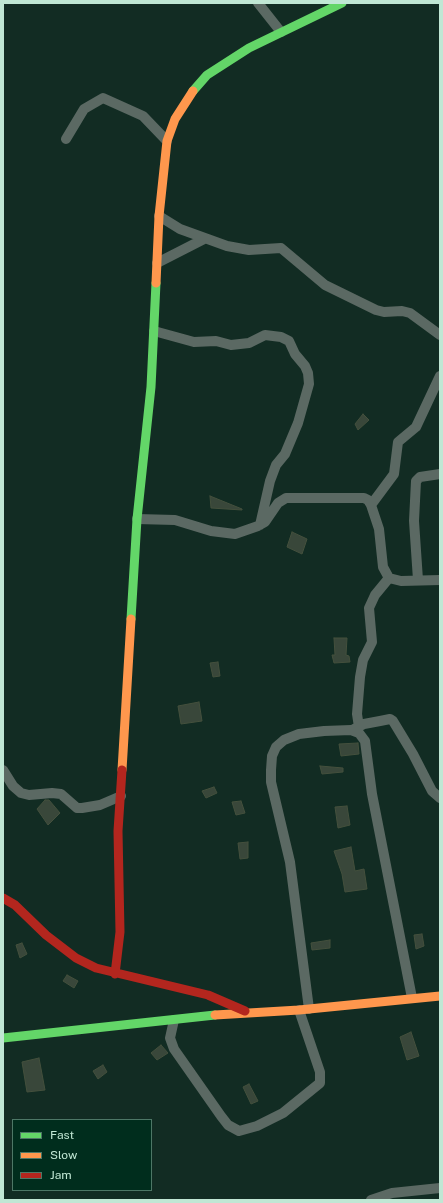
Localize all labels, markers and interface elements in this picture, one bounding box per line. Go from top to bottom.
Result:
legend [12,1119,152,1191]
text: Fast [50,1128,74,1142]
text: Slow [50,1148,77,1162]
text: Jam [50,1168,72,1182]

